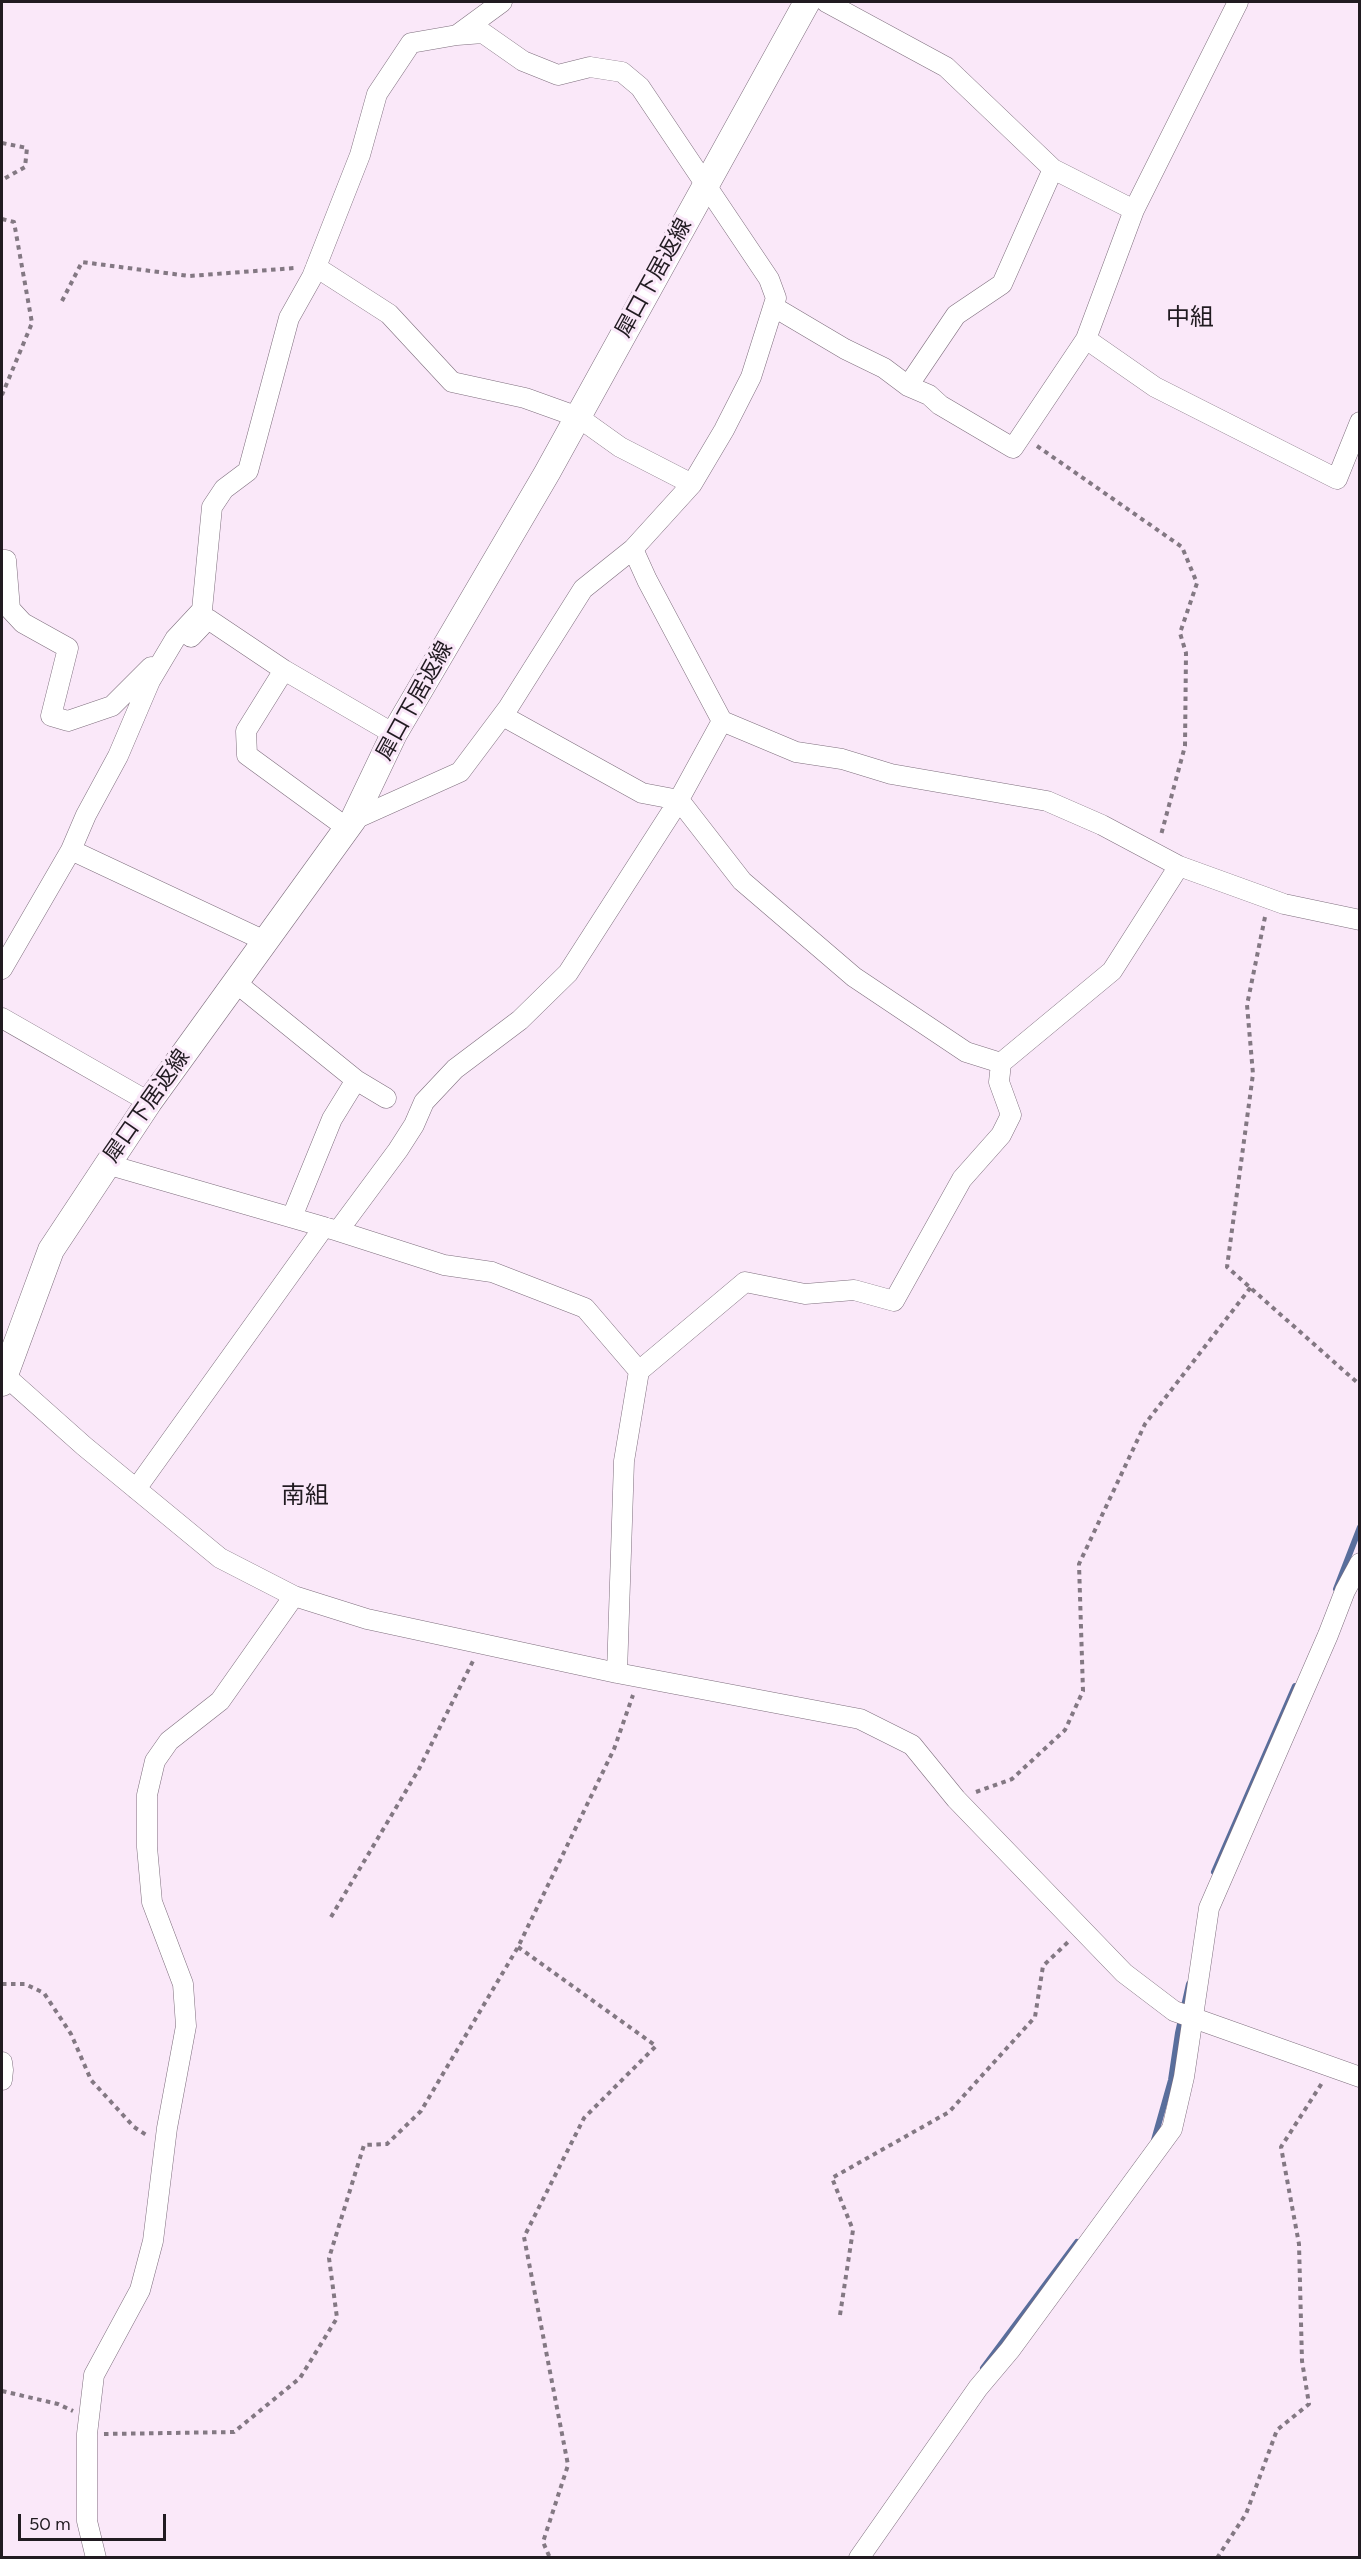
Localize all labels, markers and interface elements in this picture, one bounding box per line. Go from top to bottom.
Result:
street label: 犀口下居返線 [610,214,698,342]
district label: 中組 [1166,304,1214,332]
street label: 犀口下居返線 [371,637,459,765]
street label: 犀口下居返線 [98,1044,196,1168]
district label: 南組 [281,1482,329,1510]
scale bar [21,2502,170,2540]
text: 50 m [29,2513,71,2535]

